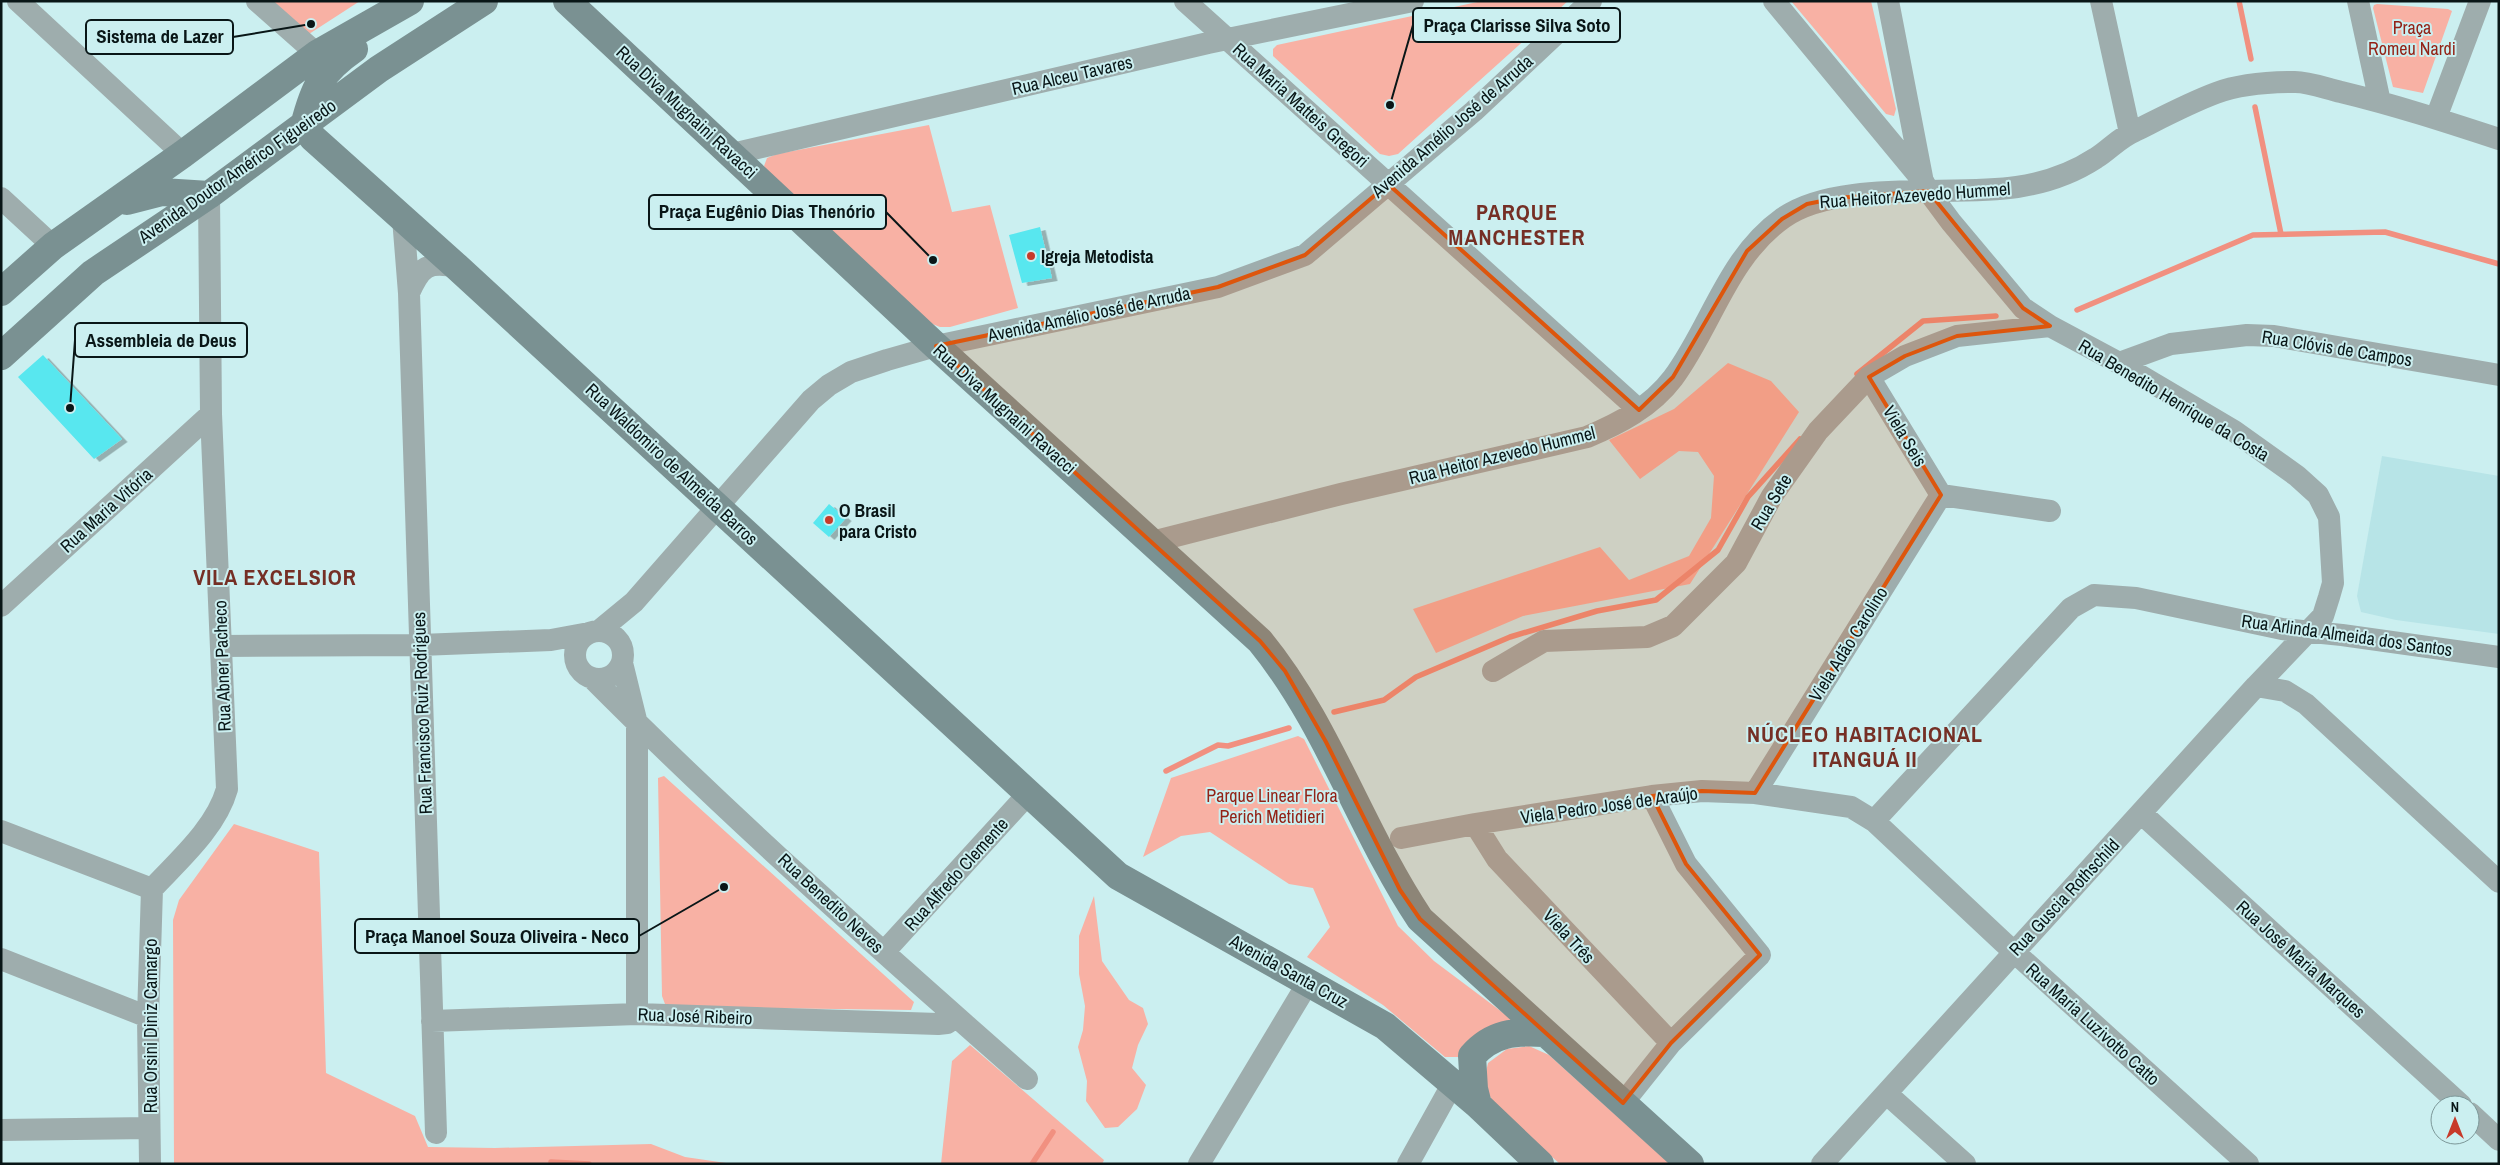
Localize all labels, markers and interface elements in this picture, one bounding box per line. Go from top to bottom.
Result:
callout: Praça Clarisse Silva Soto [1413,8,1620,42]
text: Praça Clarisse Silva Soto [1423,12,1611,38]
park label: Praça Romeu Nardi [2368,15,2456,61]
callout: Sistema de Lazer [86,20,233,54]
text: Sistema de Lazer [96,23,224,49]
street label: Rua Maria Matteis Gregori [1227,37,1375,173]
street label: Rua Diva Mugnaini Ravacci [611,40,763,184]
street label: Rua Alceu Tavares [1009,49,1135,101]
street label: Avenida Amélio José de Arruda [1365,49,1538,204]
street label: Avenida Doutor Américo Figueiredo [132,93,341,250]
street label: Rua Heitor Azevedo Hummel [1819,176,2011,214]
callout: Praça Eugênio Dias Thenório [649,195,886,229]
district label: PARQUE MANCHESTER [1448,197,1586,252]
text: Praça Eugênio Dias Thenório [659,198,875,224]
place label: Igreja Metodista [1041,244,1154,269]
marker: Igreja Metodista [1025,250,1037,262]
street label: Avenida Amélio José de Arruda [984,280,1193,348]
callout: Assembleia de Deus [75,323,247,357]
street label: Rua Clóvis de Campos [2260,324,2414,372]
text: Assembleia de Deus [85,327,237,353]
street label: Rua Benedito Henrique da Costa [2074,333,2274,467]
street label: Rua Diva Mugnaini Ravacci [928,338,1082,480]
street label: Rua Waldomiro de Almeida Barros [580,377,764,551]
street label: Viela Seis [1877,401,1933,471]
street label: Rua Heitor Azevedo Hummel [1406,420,1598,490]
street label: Rua Maria Vitória [54,462,158,558]
street label: Rua Sete [1744,469,1798,535]
place label: O Brasil para Cristo [839,498,917,544]
marker: O Brasil para Cristo [823,514,835,526]
district label: VILA EXCELSIOR [193,562,357,592]
street label: Viela Adão Carolino [1803,582,1893,706]
street label: Rua Abner Pacheco [207,600,237,732]
street label: Rua Arlinda Almeida dos Santos [2240,608,2454,662]
street label: Rua Francisco Ruiz Rodrigues [406,611,438,815]
district label: NÚCLEO HABITACIONAL ITANGUÁ II [1747,719,1983,774]
street label: Viela Pedro José de Araújo [1519,780,1699,830]
park label: Parque Linear Flora Perich Metidieri [1206,783,1338,829]
street label: Rua Alfredo Clemente [898,812,1014,936]
street label: Rua Guscia Rothschild [2003,833,2125,961]
street label: Rua Benedito Neves [773,847,889,959]
street label: Rua José Maria Marques [2231,894,2371,1024]
street label: Viela Três [1537,903,1601,969]
callout: Praça Manoel Souza Oliveira - Neco [355,919,639,953]
text: Praça Manoel Souza Oliveira - Neco [365,923,629,949]
street label: Avenida Santa Cruz [1224,928,1353,1014]
street label: Rua Orsini Diniz Camargo [138,939,163,1113]
street label: Rua Maria Luzivotto Catto [2021,957,2165,1091]
street label: Rua José Ribeiro [637,1002,753,1030]
north arrow [2430,1095,2480,1145]
text: N [2451,1098,2459,1116]

